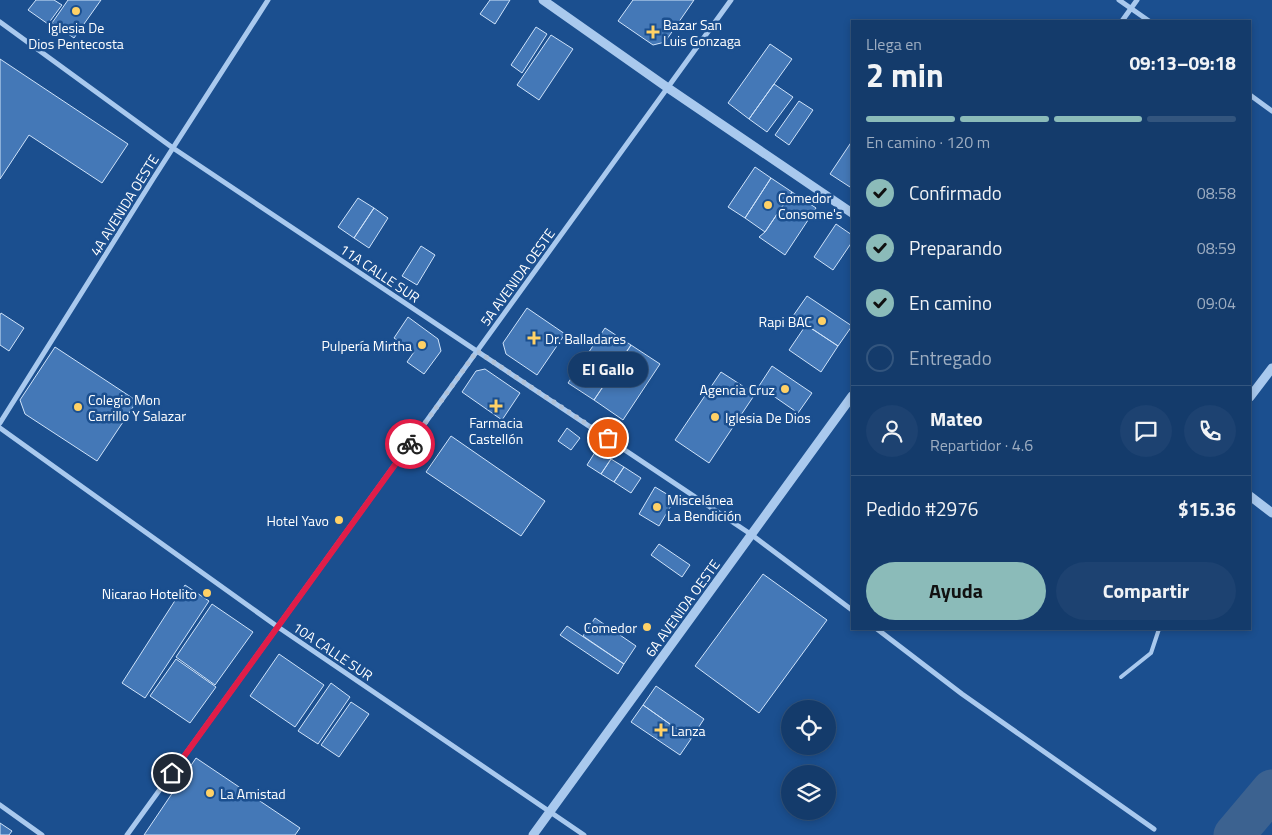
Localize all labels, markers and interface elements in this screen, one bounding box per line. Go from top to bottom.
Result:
marker: Iglesia De Dios Pentecosta [70,5,82,17]
place label: Bazar San Luis Gonzaga [663,14,741,51]
place label: Iglesia De Dios Pentecosta [28,17,124,54]
marker: Bazar San Luis Gonzaga [647,26,659,38]
text: Llega en [866,32,922,56]
text: 09:13–09:18 [1129,48,1236,77]
text: 2 min [866,51,944,99]
text: En camino · 120 m [866,130,990,154]
street label: 4A AVENIDA OESTE [84,150,164,260]
text: Confirmado [909,178,1002,207]
icon: check [866,179,894,207]
text: 08:58 [1197,181,1236,205]
place label: Comedor Consome's [778,187,842,224]
marker: Comedor Consome's [762,199,774,211]
street label: 5A AVENIDA OESTE [474,224,560,330]
text: Preparando [909,233,1002,262]
icon: check [866,234,894,262]
text: 08:59 [1197,236,1236,260]
street label: 11A CALLE SUR [336,238,424,308]
text: En camino [909,288,992,317]
icon: check [866,289,894,317]
text: 09:04 [1197,291,1236,315]
place label: Rapi BAC [759,311,812,332]
marker: Rapi BAC [816,315,828,327]
place label: Dr. Balladares [545,328,626,349]
marker: Dr. Balladares [527,331,541,345]
place label: Pulpería Mirtha [321,335,412,356]
marker: Pulpería Mirtha [416,339,428,351]
text: Entregado [909,343,992,372]
callout: El Gallo [568,353,648,388]
text: El Gallo [582,357,634,381]
place label: Agencia Cruz [700,379,775,400]
marker: Agencia Cruz [779,383,791,395]
place label: Colegio Mon Carrillo Y Salazar [88,389,186,426]
marker: Farmacia Castellón [490,400,502,412]
marker: Colegio Mon Carrillo Y Salazar [72,401,84,413]
text: Mateo [930,404,983,433]
button: person [866,405,918,457]
button: chat [1120,405,1172,457]
button: phone [1184,405,1236,457]
place label: Iglesia De Dios [725,407,811,428]
marker: Iglesia De Dios [709,411,721,423]
place label: Farmacia Castellón [469,412,523,449]
pin [587,417,629,459]
courier [385,419,435,469]
icon: bag [594,424,622,452]
icon: bike [396,430,424,458]
text: Repartidor · 4.6 [930,433,1033,457]
place label: Miscelánea La Bendición [667,489,742,526]
text: Pedido #2976 [866,494,978,523]
text: $15.36 [1178,494,1236,523]
marker: Miscelánea La Bendición [651,501,663,513]
place label: Hotel Yavo [266,510,329,531]
marker: Hotel Yavo [333,514,345,526]
street label: 6A AVENIDA OESTE [639,555,725,661]
button: Ayuda [866,562,1046,620]
button: Compartir [1056,562,1236,620]
place label: Nicarao Hotelito [102,583,197,604]
marker: Nicarao Hotelito [201,587,213,599]
street label: 10A CALLE SUR [289,616,377,686]
place label: Comedor [584,617,637,638]
marker: Comedor [641,621,653,633]
map controls [781,700,836,820]
button: locate [781,700,836,755]
place label: Lanza [671,720,706,741]
marker: Lanza [655,724,667,736]
pin [151,752,193,794]
icon: home [158,759,186,787]
button: layers [781,765,836,820]
place label: La Amistad [220,783,286,804]
marker: La Amistad [204,787,216,799]

